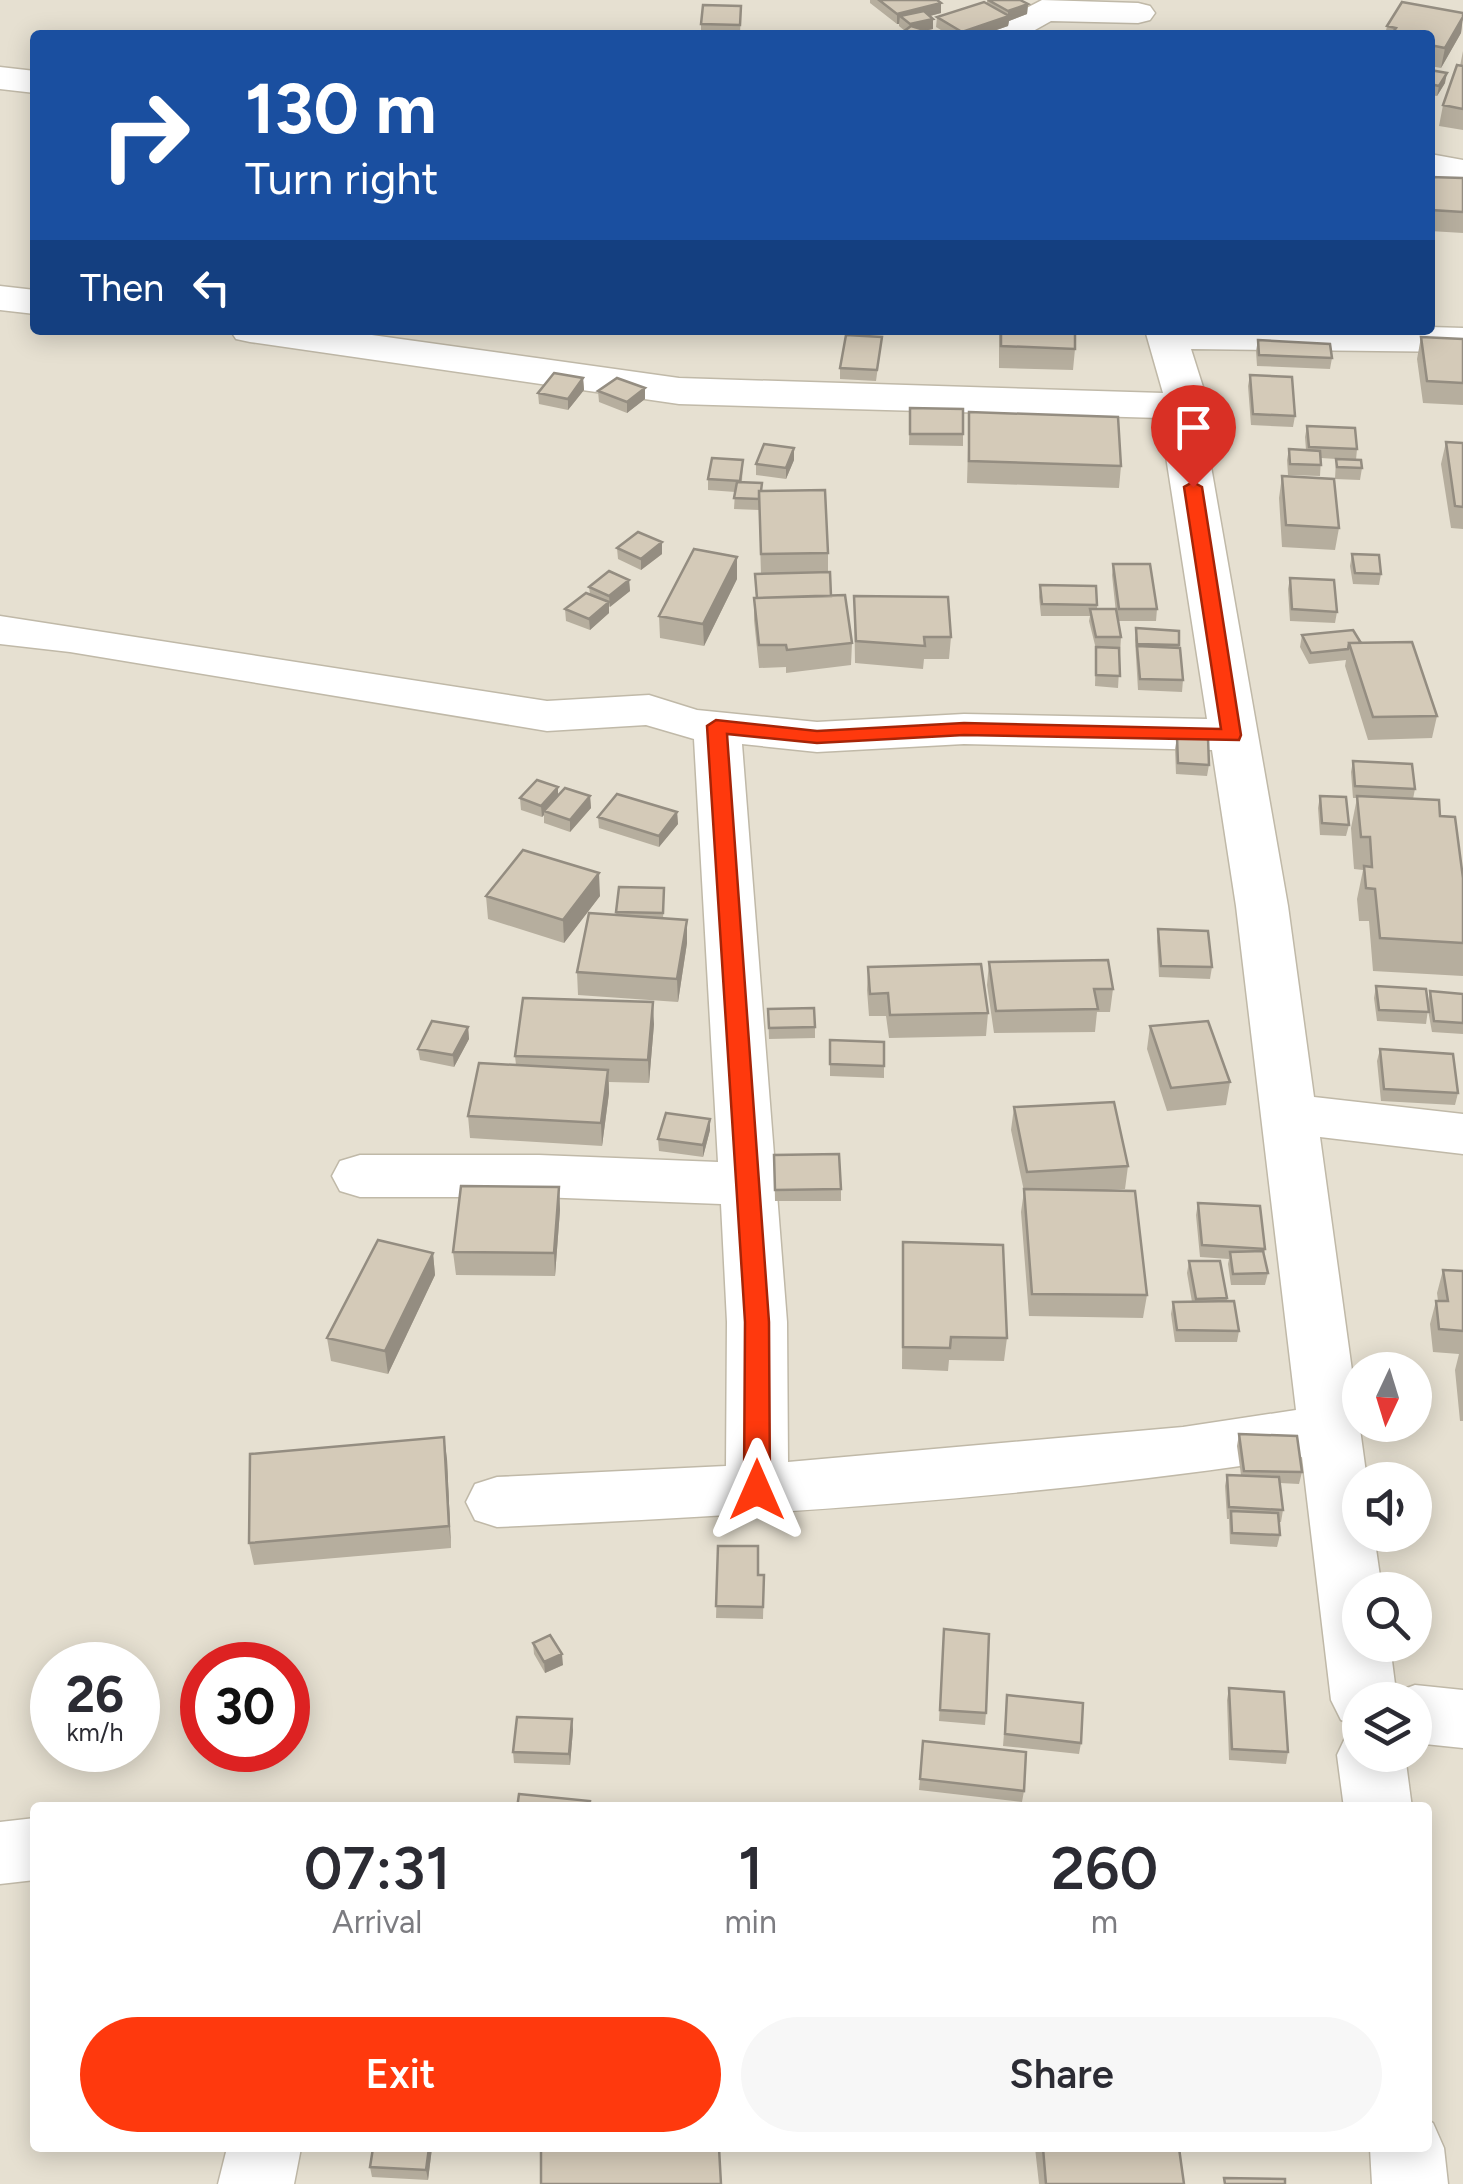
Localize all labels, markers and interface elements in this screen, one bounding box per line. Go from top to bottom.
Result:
text: 130 m [245,66,437,151]
icon: right [80,70,210,200]
text: Turn right [245,151,438,205]
icon: left [184,260,239,315]
text: Then [80,265,164,311]
pin [1151,385,1236,488]
icon: arrive [1166,400,1221,455]
north arrow [1342,1352,1432,1442]
map controls [1342,1352,1432,1772]
position arrow [705,1438,809,1542]
button: sound [1342,1462,1432,1552]
button: search [1342,1572,1432,1662]
speed limit sign: 30 [180,1642,310,1772]
text: 26 [66,1664,124,1725]
button: layers [1342,1682,1432,1772]
text: km/h [66,1717,124,1747]
text: 07:31 [304,1832,451,1904]
text: 1 [738,1832,763,1904]
text: 260 [1051,1832,1158,1904]
text: Arrival [332,1903,422,1941]
text: min [724,1903,777,1941]
text: m [1091,1903,1118,1941]
button: Exit [80,2017,721,2132]
button: Share [741,2017,1382,2132]

